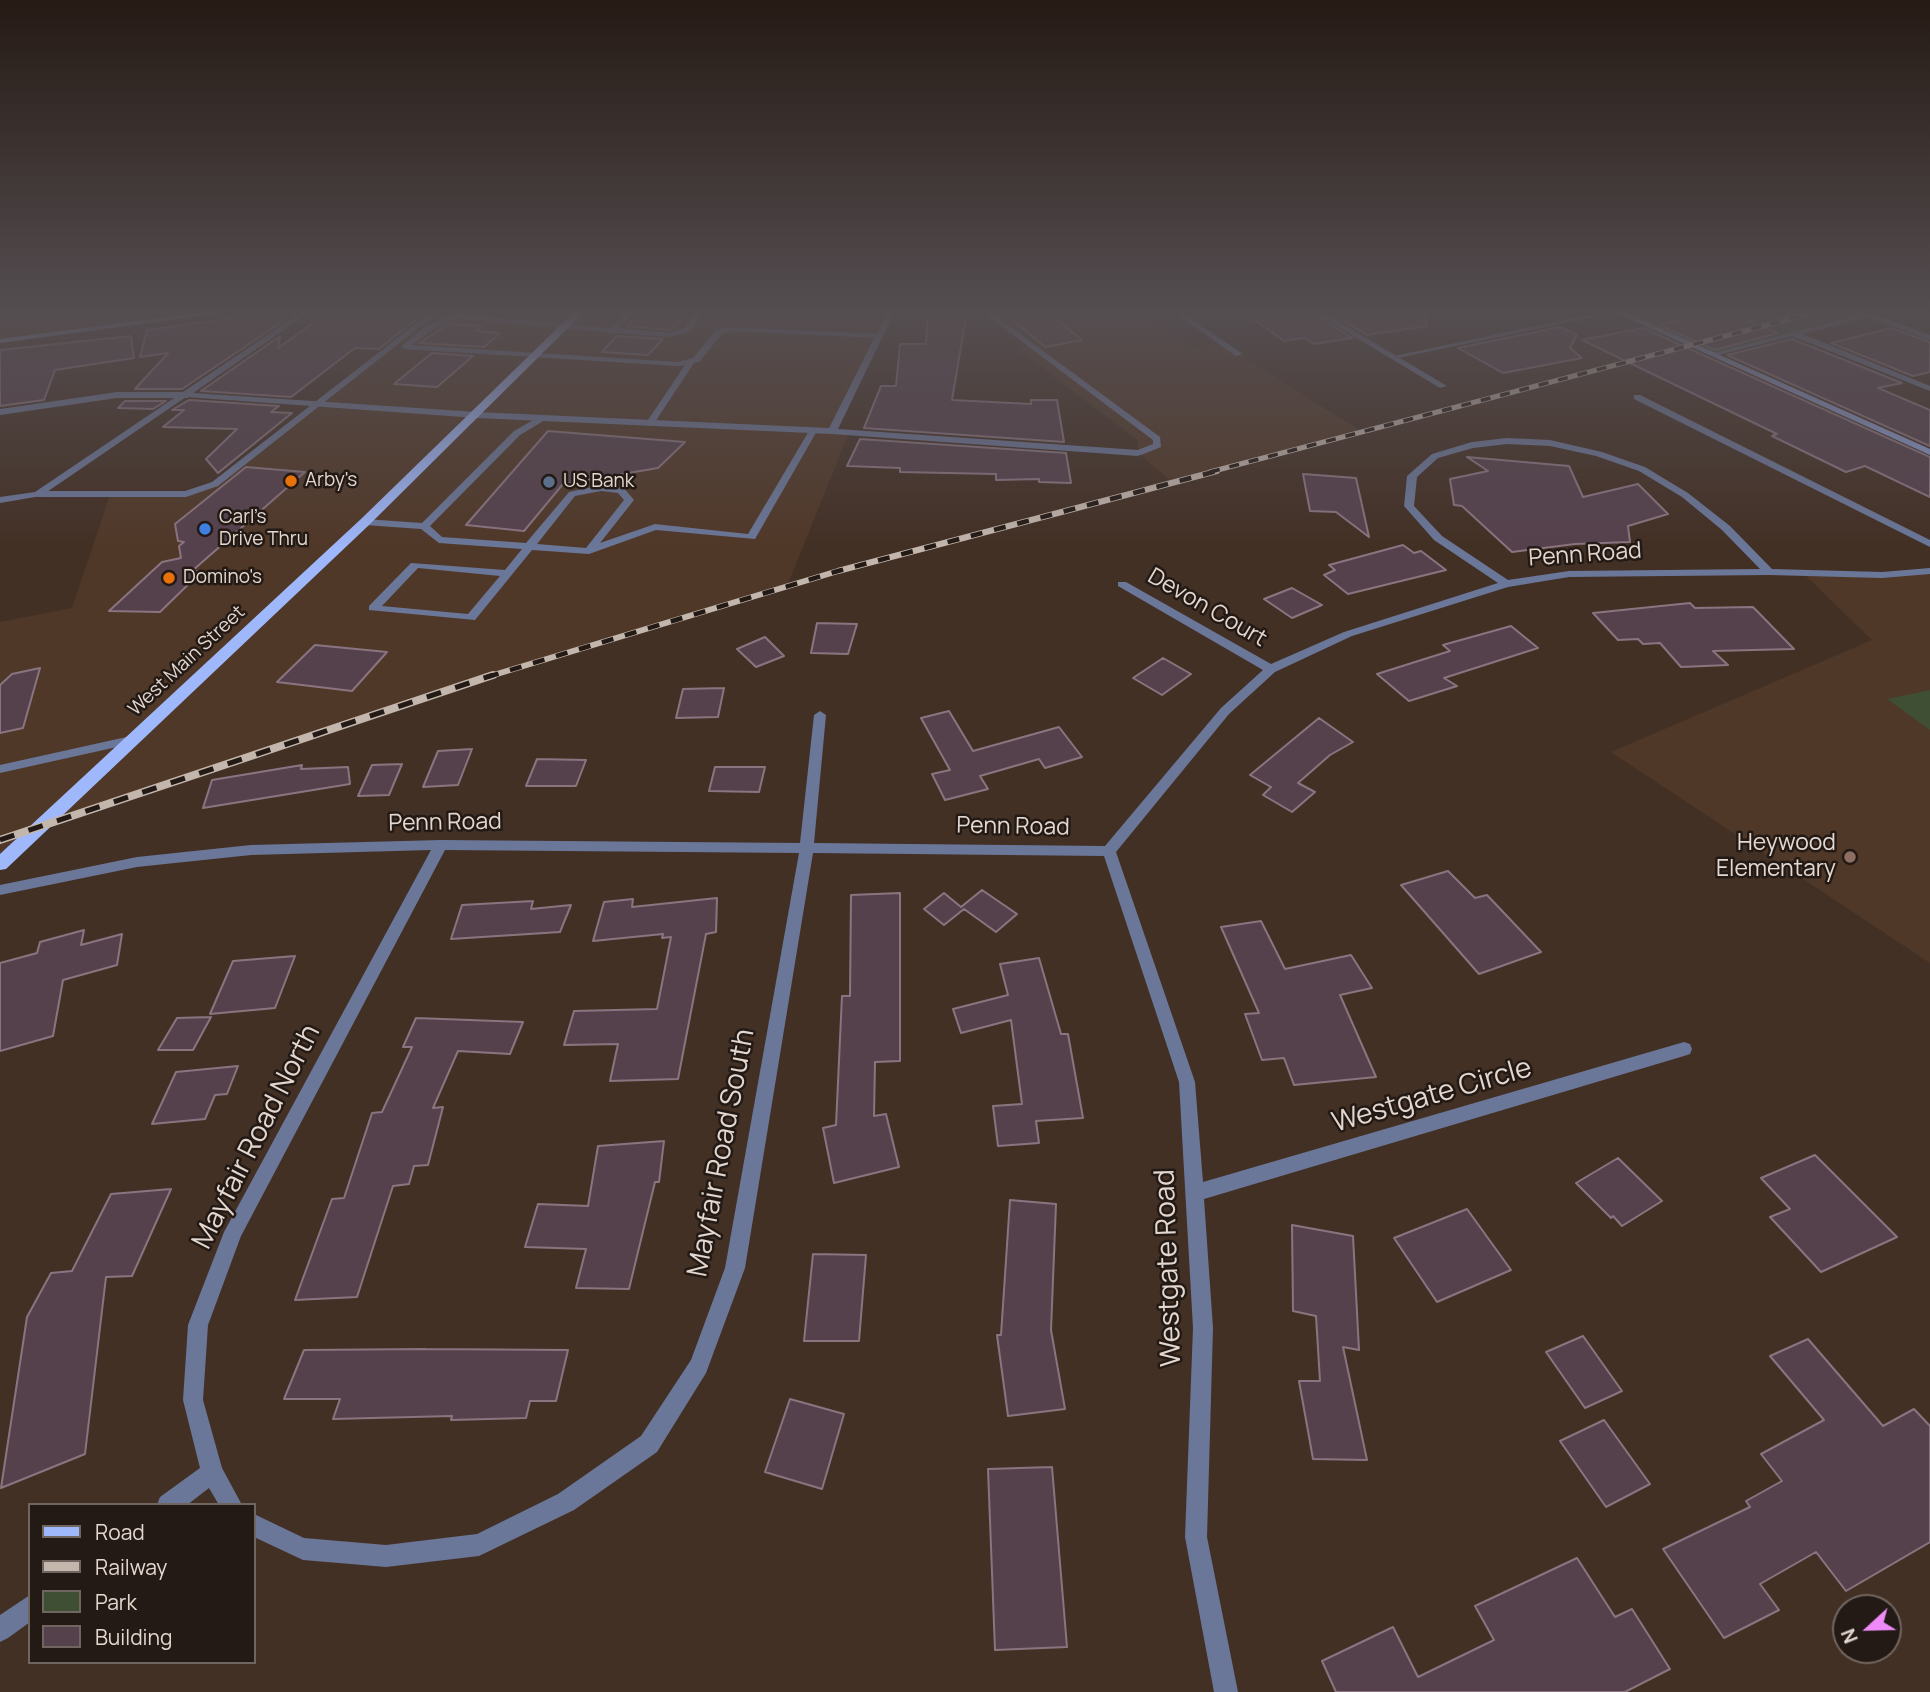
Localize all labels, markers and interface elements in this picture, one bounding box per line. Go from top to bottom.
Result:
place label: Arby's [305,470,357,492]
place label: US Bank [563,471,634,493]
marker: Arby's [283,473,299,489]
marker: US Bank [541,474,557,490]
place label: Carl’s Drive Thru [219,507,308,551]
marker: Carl’s Drive Thru [197,521,213,537]
street label: Penn Road [1528,537,1642,573]
street label: Devon Court [1143,563,1271,653]
place label: Domino's [183,567,262,589]
marker: Domino's [161,570,177,586]
street label: West Main Street [124,601,250,721]
street label: Penn Road [388,808,502,838]
street label: Penn Road [956,812,1070,842]
place label: Heywood Elementary [1716,830,1836,884]
marker: Heywood Elementary [1842,849,1858,865]
street label: Mayfair Road North [186,1019,328,1255]
street label: Mayfair Road South [681,1026,763,1280]
street label: Westgate Circle [1328,1051,1536,1141]
street label: Westgate Road [1149,1169,1189,1367]
legend [28,1503,256,1664]
text: Road [95,1518,145,1546]
text: Railway [95,1553,167,1581]
text: Park [95,1588,137,1616]
north arrow [1832,1594,1902,1664]
text: Building [95,1623,172,1651]
text: N [1835,1625,1864,1647]

